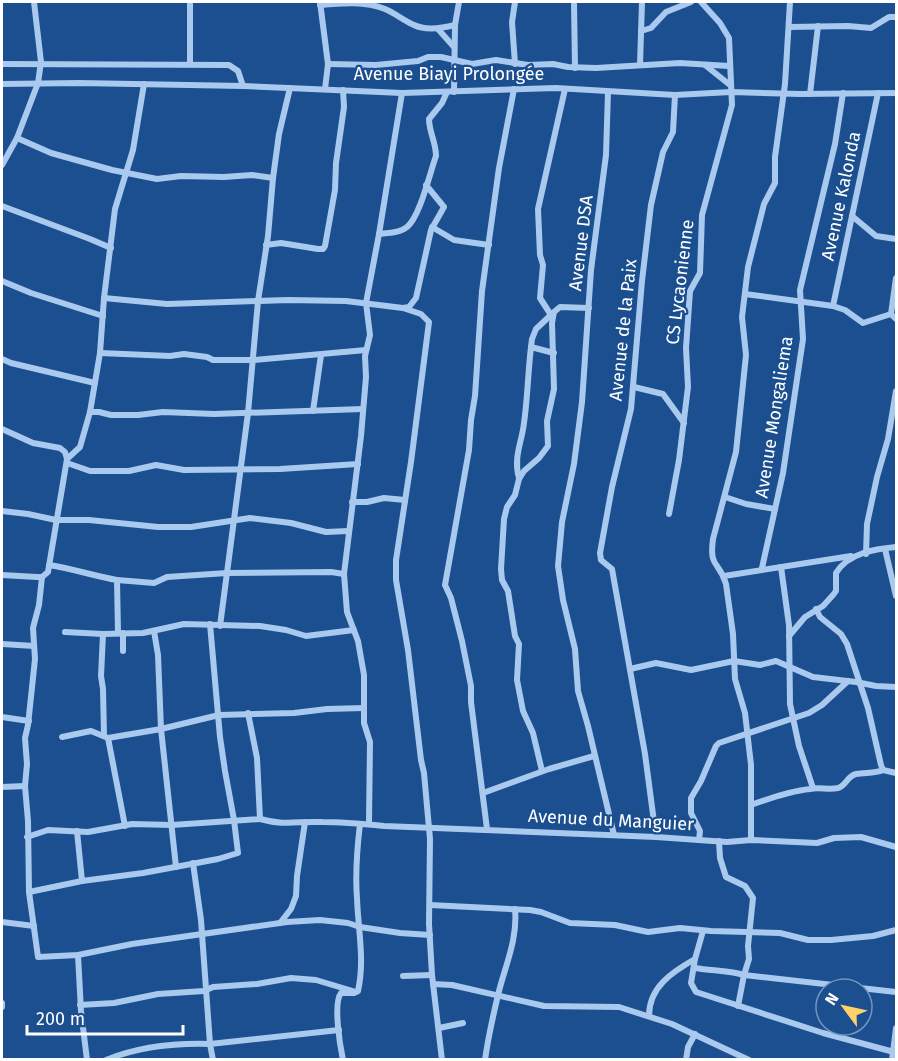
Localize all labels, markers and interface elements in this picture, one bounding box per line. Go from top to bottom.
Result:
street label: Avenue Biayi Prolongée [354,63,544,85]
street label: Avenue Kalonda [817,129,865,263]
street label: Avenue DSA [564,193,598,292]
street label: CS Lycaonienne [661,218,699,346]
street label: Avenue de la Paix [605,258,641,402]
street label: Avenue Mongaliema [750,334,798,500]
street label: Avenue du Manguier [527,805,695,835]
north arrow [814,977,874,1037]
text: N [821,989,843,1009]
scale bar [27,998,183,1036]
text: 200 m [36,1008,85,1030]

